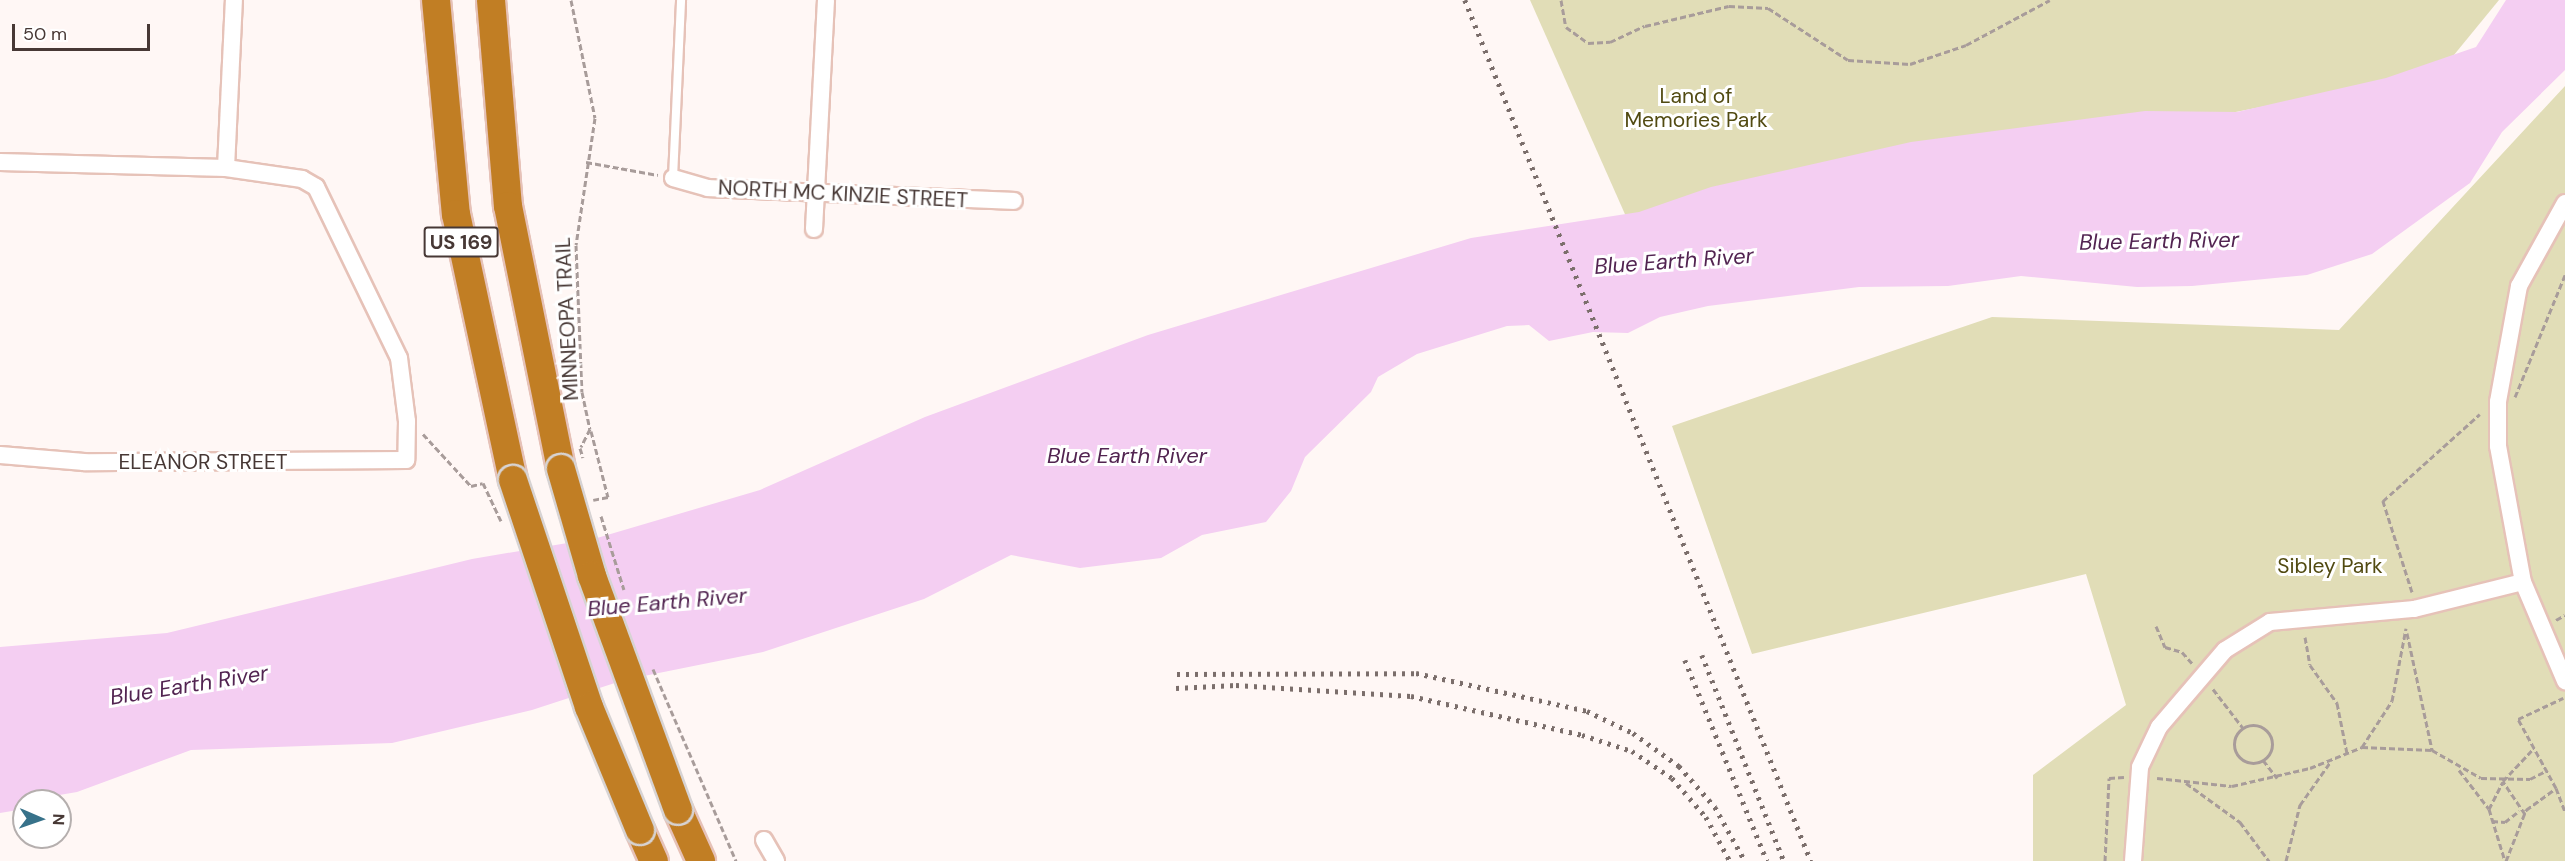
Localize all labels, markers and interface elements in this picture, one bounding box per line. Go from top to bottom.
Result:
scale bar [15,12,153,50]
text: 50 m [23,22,67,46]
park label: Land of Memories Park [1624,83,1768,133]
street label: NORTH MC KINZIE STREET [717,175,969,213]
road number: US 169 [424,225,498,259]
water label: Blue Earth River [2079,226,2239,256]
street label: MINNEOPA TRAIL [550,237,584,401]
water label: Blue Earth River [1593,242,1755,280]
water label: Blue Earth River [1047,443,1207,469]
street label: ELEANOR STREET [118,449,288,475]
park label: Sibley Park [2277,553,2383,579]
water label: Blue Earth River [586,582,748,622]
water label: Blue Earth River [108,659,270,711]
north arrow [12,789,72,849]
text: N [48,813,69,826]

